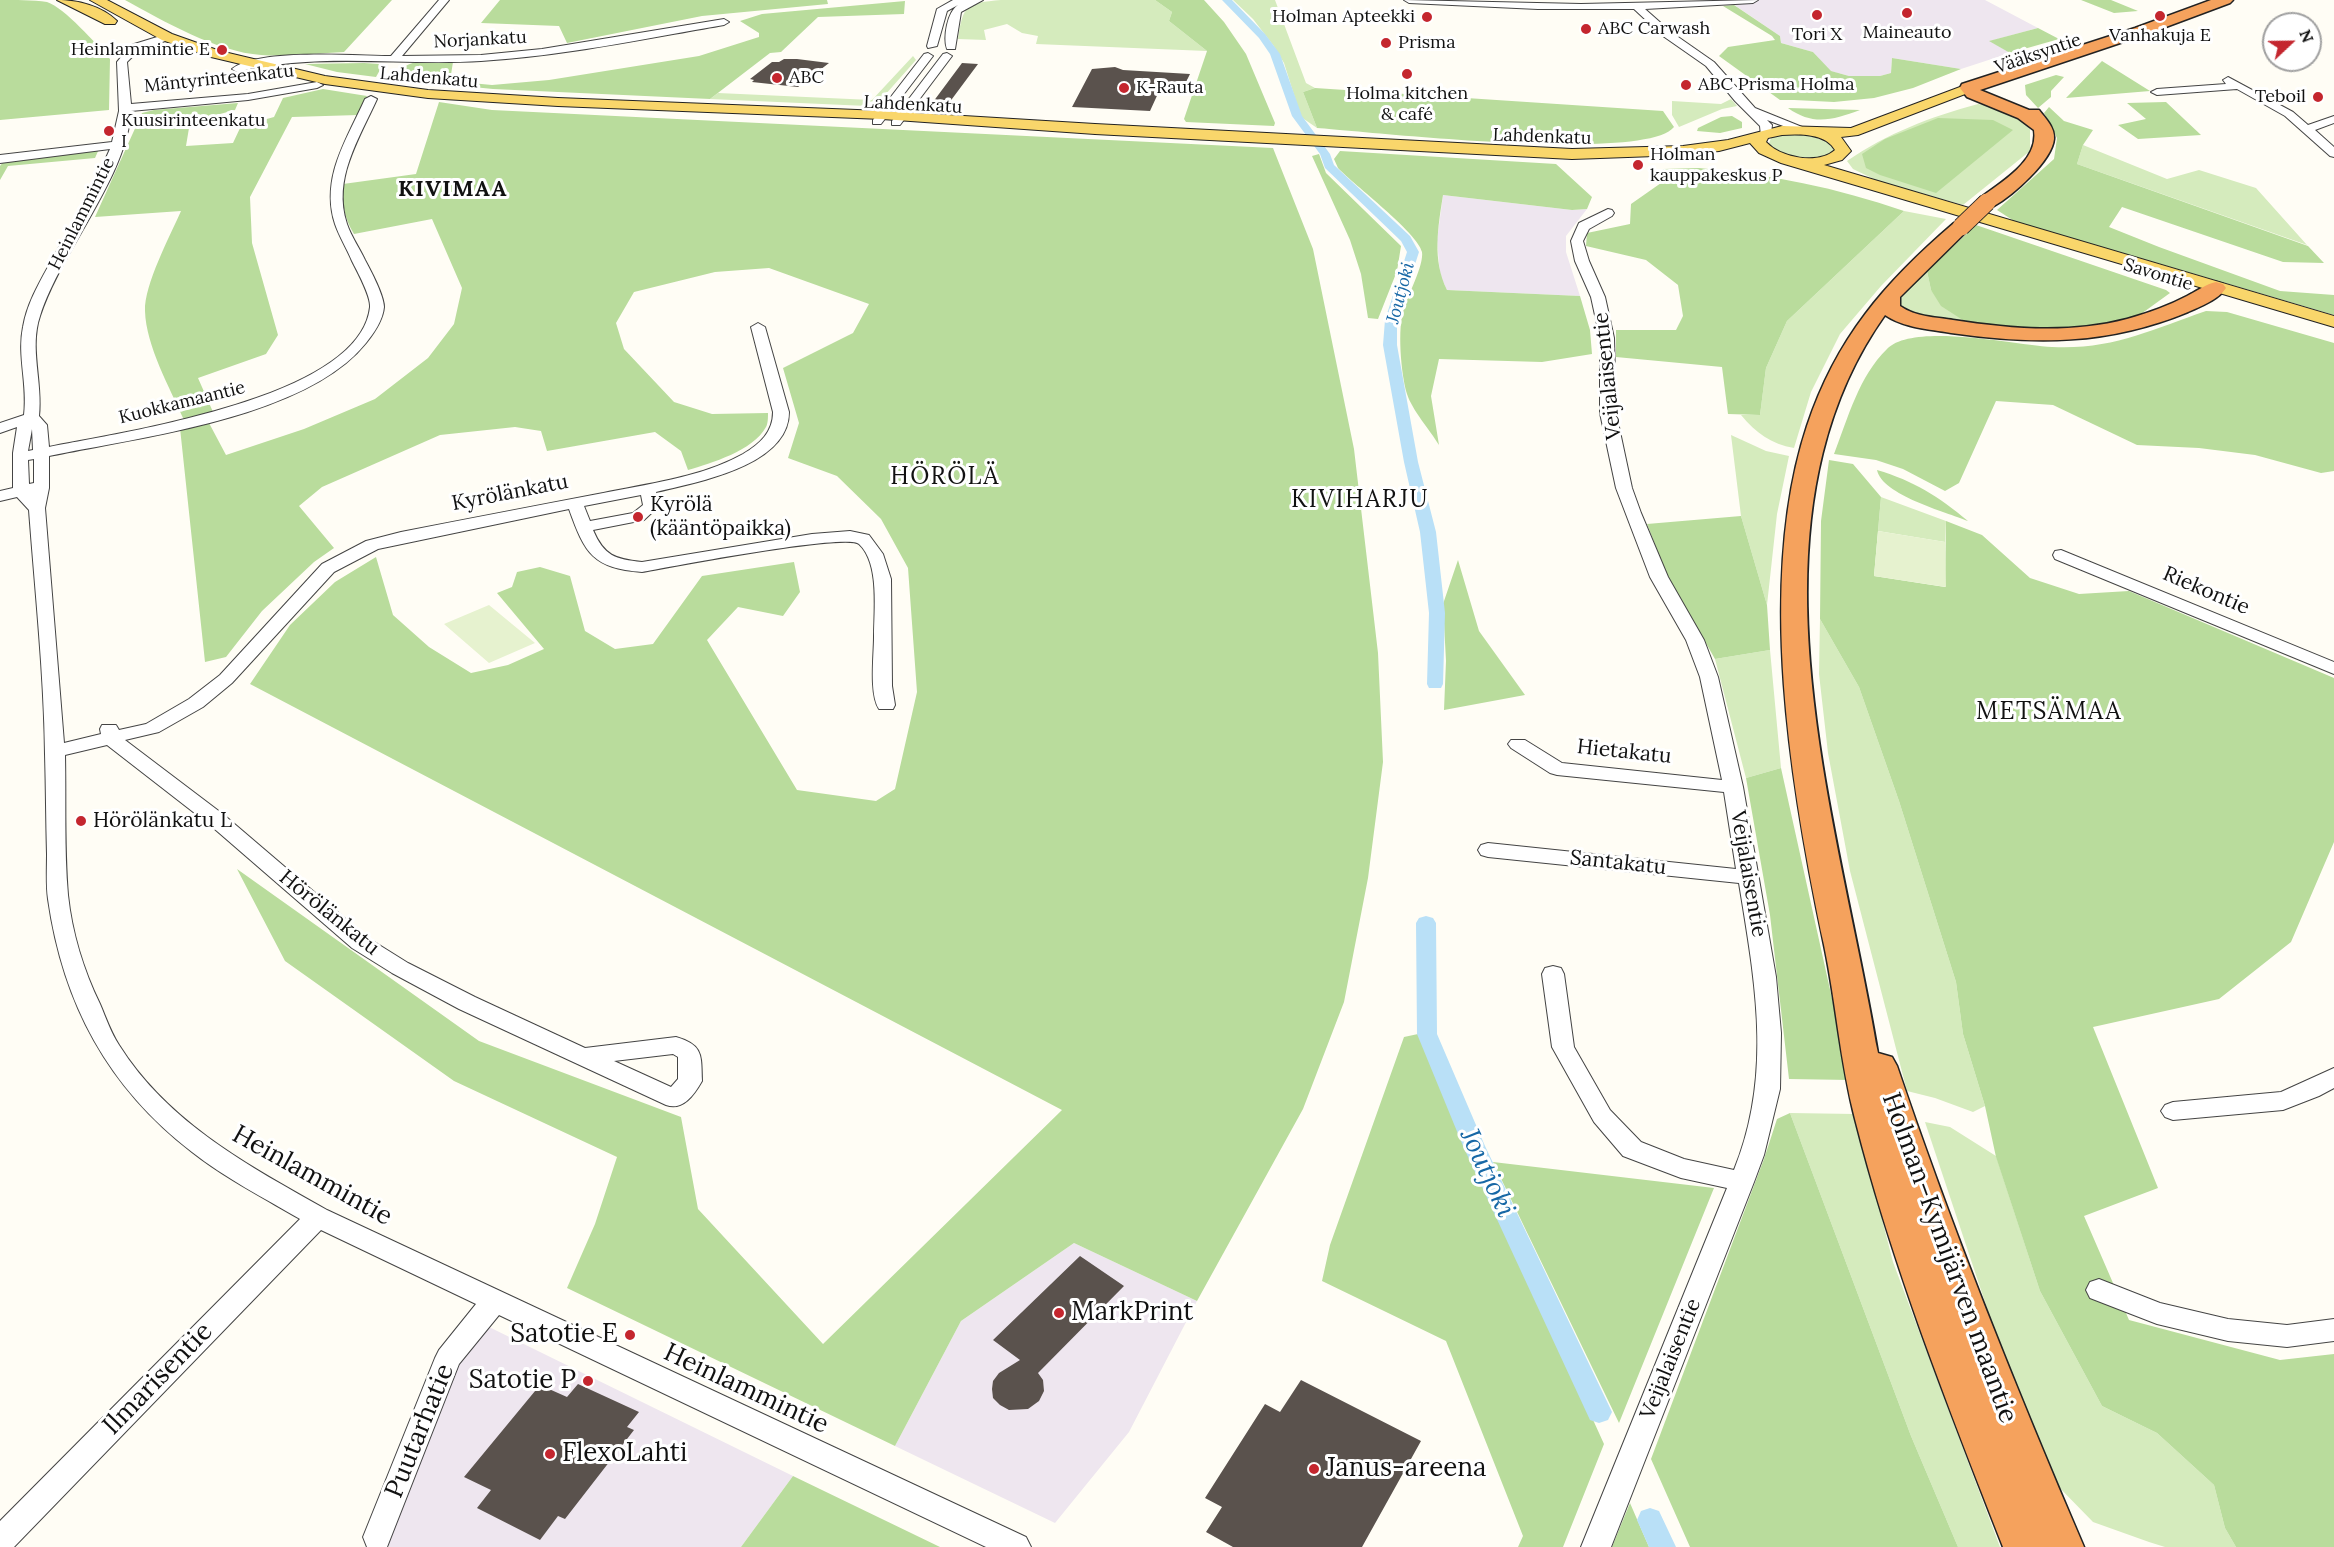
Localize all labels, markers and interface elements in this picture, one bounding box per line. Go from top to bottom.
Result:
place label: Holman Apteekki [1272,6,1415,28]
marker: Maineauto [1900,6,1914,20]
marker: Tori X [1810,8,1824,22]
marker: Vanhakuja E [2153,9,2167,23]
marker: Holman Apteekki [1420,10,1434,24]
north arrow [2262,12,2322,72]
place label: ABC Carwash [1598,18,1710,40]
marker: ABC Carwash [1579,22,1593,36]
place label: Maineauto [1863,22,1951,44]
place label: Tori X [1792,24,1842,46]
place label: Vanhakuja E [2109,25,2211,47]
street label: Norjankatu [433,27,527,53]
text: N [2295,27,2318,45]
street label: Vääksyntie [1992,29,2084,79]
place label: Prisma [1398,32,1455,54]
marker: Prisma [1379,36,1393,50]
place label: Heinlammintie E [71,39,210,61]
marker: Heinlammintie E [215,43,229,57]
street label: Mäntyrinteenkatu [143,60,295,98]
street label: Lahdenkatu [379,63,479,93]
place label: ABC [789,67,824,89]
marker: Holma kitchen & café [1400,67,1414,81]
marker: ABC [770,71,784,85]
place label: ABC Prisma Holma [1698,74,1854,96]
place label: K-Rauta [1136,77,1203,99]
marker: ABC Prisma Holma [1679,78,1693,92]
marker: K-Rauta [1117,81,1131,95]
place label: Holma kitchen & café [1346,83,1468,125]
place label: Teboil [2255,86,2306,108]
marker: Teboil [2311,90,2325,104]
street label: Lahdenkatu [863,92,963,118]
place label: Kuusirinteenkatu I [121,110,265,152]
marker: Kuusirinteenkatu I [102,124,116,138]
street label: Lahdenkatu [1492,124,1592,150]
place label: Holman kauppakeskus P [1650,144,1782,186]
street label: Heinlammintie [44,154,120,274]
marker: Holman kauppakeskus P [1631,158,1645,172]
district label: KIVIMAA [398,177,508,203]
street label: Savontie [2121,254,2195,296]
water label: Joutjoki [1382,260,1420,326]
street label: Veijalaisentie [1589,311,1627,441]
street label: Kuokkamaantie [117,377,247,429]
district label: HÖRÖLÄ [890,463,1000,491]
street label: Kyrölänkatu [450,469,570,517]
district label: KIVIHARJU [1291,486,1429,514]
place label: Kyrölä (kääntöpaikka) [650,492,791,542]
marker: Kyrölä (kääntöpaikka) [631,510,645,524]
street label: Riekontie [2159,561,2253,621]
district label: METSÄMAA [1976,698,2122,726]
street label: Hietakatu [1575,735,1673,769]
place label: Hörölänkatu L [93,808,232,834]
street label: Veijalaisentie [1724,809,1772,939]
marker: Hörölänkatu L [74,814,88,828]
street label: Santakatu [1569,845,1667,881]
street label: Hörölänkatu [274,865,384,961]
street label: Holman–Kymijärven maantie [1875,1089,2023,1427]
street label: Heinlammintie [227,1119,397,1233]
water label: Joutjoki [1452,1124,1522,1222]
street label: Veijalaisentie [1635,1295,1707,1423]
place label: MarkPrint [1071,1297,1193,1329]
marker: MarkPrint [1052,1306,1066,1320]
street label: Ilmarisentie [97,1316,219,1442]
place label: Satotie E [510,1319,618,1351]
marker: Satotie E [623,1328,637,1342]
street label: Heinlammintie [659,1337,833,1441]
street label: Puutarhatie [379,1360,461,1502]
place label: Satotie P [469,1365,576,1397]
marker: Satotie P [581,1374,595,1388]
place label: FlexoLahti [562,1438,687,1470]
marker: FlexoLahti [543,1447,557,1461]
place label: Janus-areena [1326,1453,1487,1485]
marker: Janus-areena [1307,1462,1321,1476]

